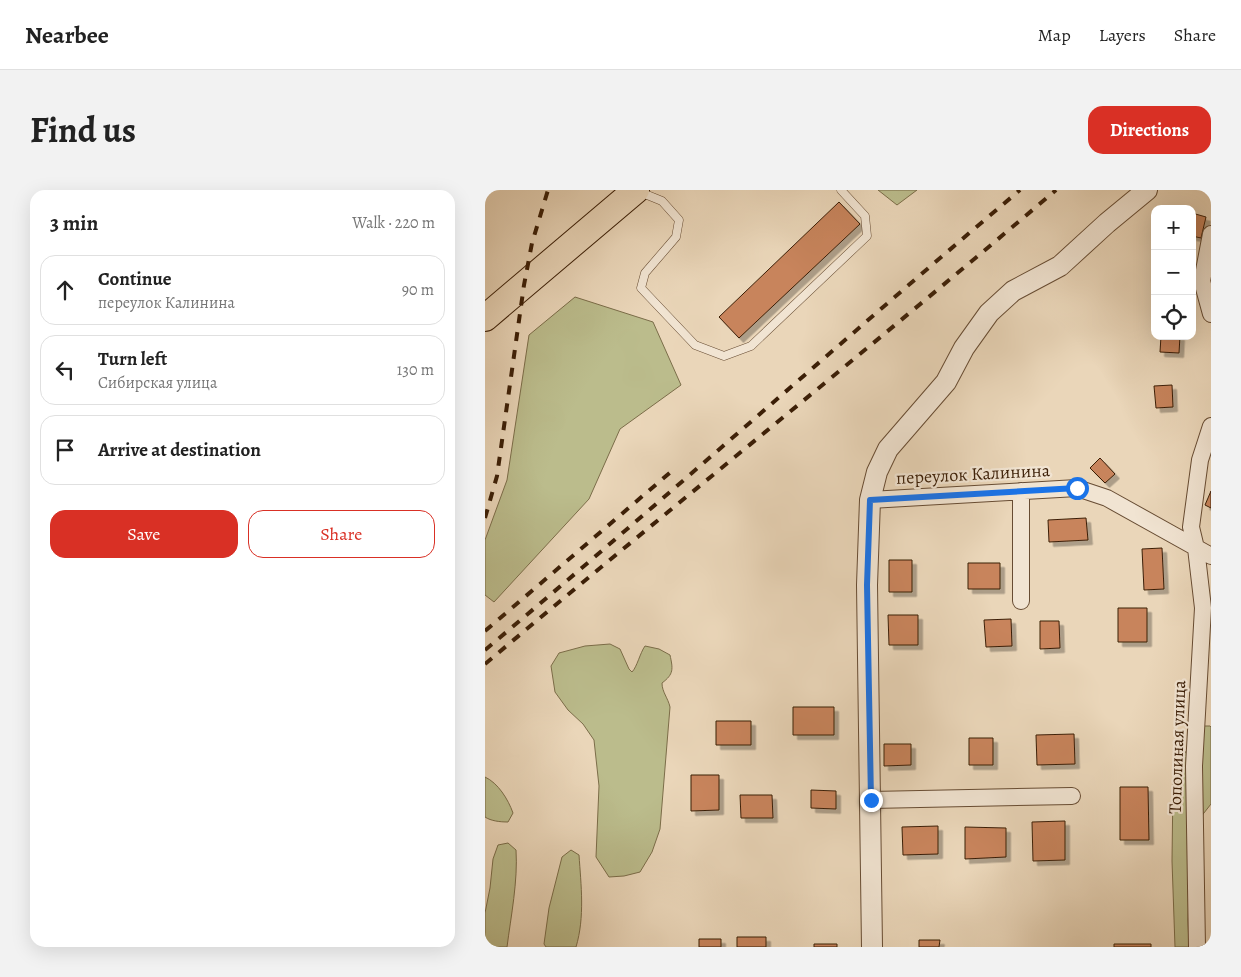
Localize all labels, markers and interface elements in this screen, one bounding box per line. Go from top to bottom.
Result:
text: Nearbee [25,19,109,51]
text: Map [1038,23,1071,47]
text: Layers [1099,23,1146,47]
text: Share [1174,23,1216,47]
text: Find us [30,106,136,154]
button: Directions [1088,106,1211,154]
map controls [1151,205,1196,340]
button: + [1151,205,1196,250]
text: 3 min [50,209,98,237]
text: Walk · 220 m [352,212,435,234]
button: − [1151,250,1196,295]
text: Continue [98,266,172,292]
icon: ahead [51,276,79,304]
text: 90 m [402,279,434,301]
text: переулок Калинина [98,292,235,314]
button: locate [1151,295,1196,340]
text: Turn left [98,346,167,372]
icon: left [51,356,79,384]
text: 130 m [397,359,434,381]
text: Сибирская улица [98,372,217,394]
icon: arrive [51,436,79,464]
text: Arrive at destination [98,437,261,463]
street label: переулок Калинина [895,458,1051,490]
route start [1066,477,1089,500]
button: Save [50,510,238,558]
button: Share [248,510,435,558]
street label: Тополиная улица [1163,679,1191,814]
route end [860,789,883,812]

